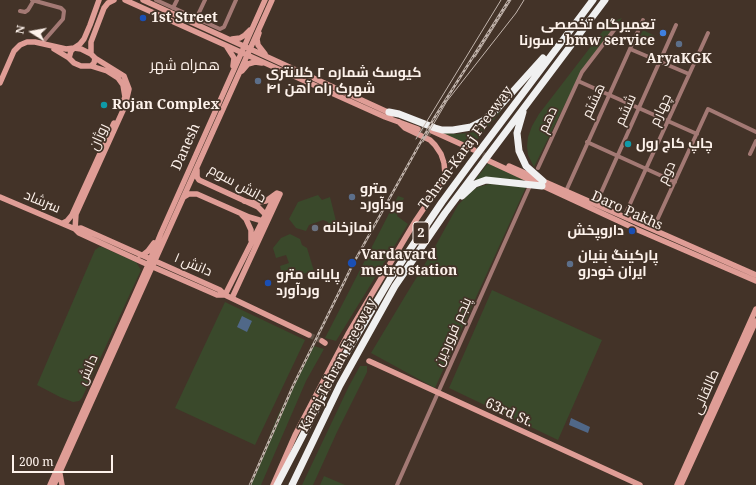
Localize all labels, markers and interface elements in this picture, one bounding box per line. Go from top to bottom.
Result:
place label: 1st Street [151,10,218,26]
north arrow [12,12,52,52]
marker: 1st Street [138,13,148,23]
place label: تعمیرگاه تخصصی سورنا - bmw service [519,17,655,50]
text: N [12,24,28,35]
marker: تعمیرگاه تخصصی سورنا - bmw service [658,28,668,38]
marker: AryaKGK [674,39,684,49]
place label: AryaKGK [646,51,712,67]
district label: همراه شهر [150,57,220,75]
place label: کیوسک شماره ۲ کلانتری ۴۱ شهرک راه آهن [266,65,421,98]
marker: کیوسک شماره ۲ کلانتری ۴۱ شهرک راه آهن [253,76,263,86]
street label: هشتم [579,81,609,121]
street label: Tehran-Karaj Freeway [415,83,517,213]
street label: چهارم [646,91,676,129]
street label: ششم [612,92,640,128]
place label: Rojan Complex [112,97,220,113]
marker: Rojan Complex [99,100,109,110]
street label: دهم [535,104,561,136]
street label: روژان [86,121,112,153]
street label: Danesh [168,121,204,173]
place label: چاپ کاج رول [636,136,713,152]
marker: چاپ کاج رول [623,139,633,149]
street label: دوم [654,159,680,187]
street label: دانش سوم [205,161,269,207]
place label: مترو وردآورد [360,181,404,214]
street label: سرشاد [21,187,63,217]
street label: Daro Pakhs [589,188,665,234]
marker: مترو وردآورد [347,192,357,202]
place label: نمازخانه [323,220,372,236]
road number: 2 [413,222,429,244]
marker: نمازخانه [310,223,320,233]
place label: داروپخش [568,223,624,239]
marker: داروپخش [627,226,637,236]
place label: Vardavard metro station [361,247,457,280]
place label: پارکینگ بنیان ایران خودرو [578,248,658,280]
street label: دانش ۱ [171,250,215,280]
marker: Vardavard metro station [346,257,358,269]
marker: پارکینگ بنیان ایران خودرو [565,259,575,269]
place label: پایانه مترو وردآورد [276,267,340,300]
marker: پایانه مترو وردآورد [263,278,273,288]
street label: Karaj-Tehran Freeway [296,295,380,435]
street label: پنجم فروردین [430,295,476,369]
street label: دانش [74,352,102,388]
street label: طالقانی [689,367,723,417]
street label: 63rd St. [483,395,535,431]
scale bar [14,447,115,473]
text: 200 m [19,453,54,470]

